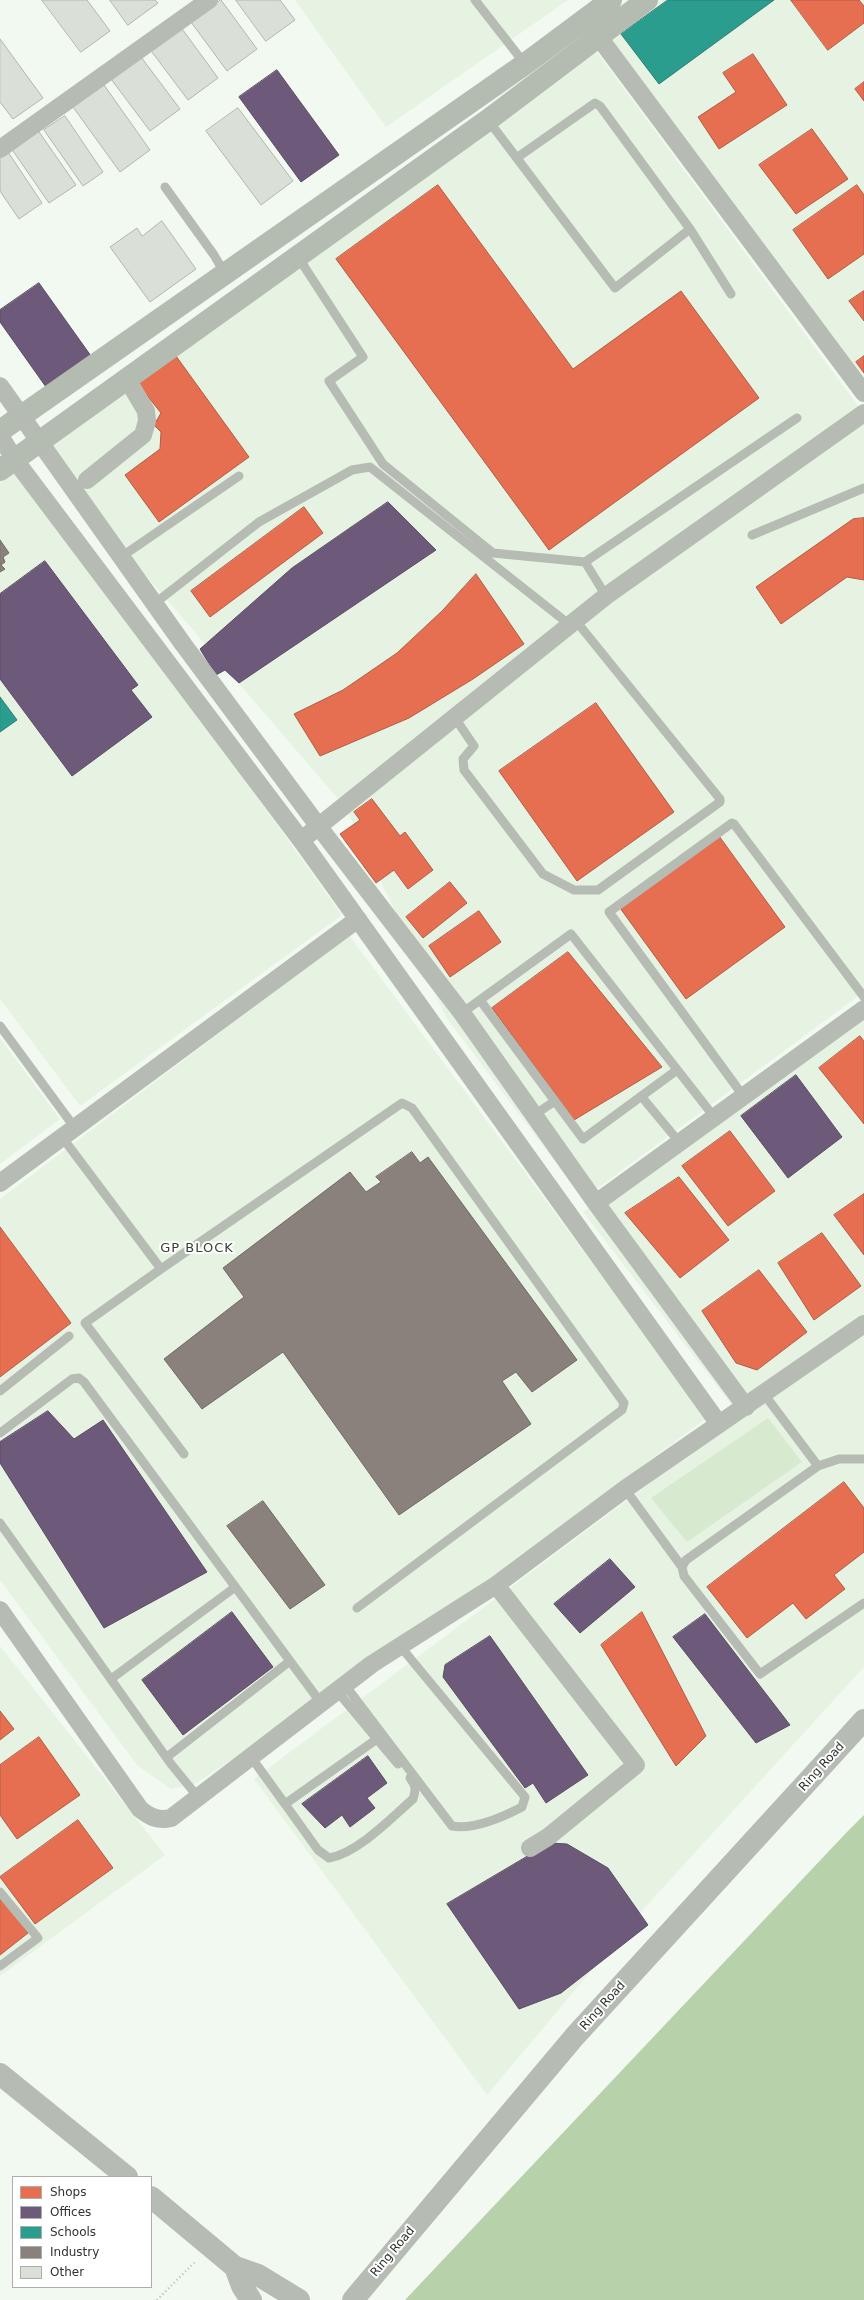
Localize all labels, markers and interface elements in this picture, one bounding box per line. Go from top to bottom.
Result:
district label: GP BLOCK [160,1241,234,1257]
street label: Ring Road [796,1740,848,1794]
street label: Ring Road [577,1979,629,2033]
legend [12,2176,152,2288]
text: Shops [50,2185,86,2199]
text: Offices [50,2205,91,2219]
street label: Ring Road [368,2224,418,2280]
text: Schools [50,2225,96,2239]
text: Industry [50,2245,99,2259]
text: Other [50,2265,84,2279]

